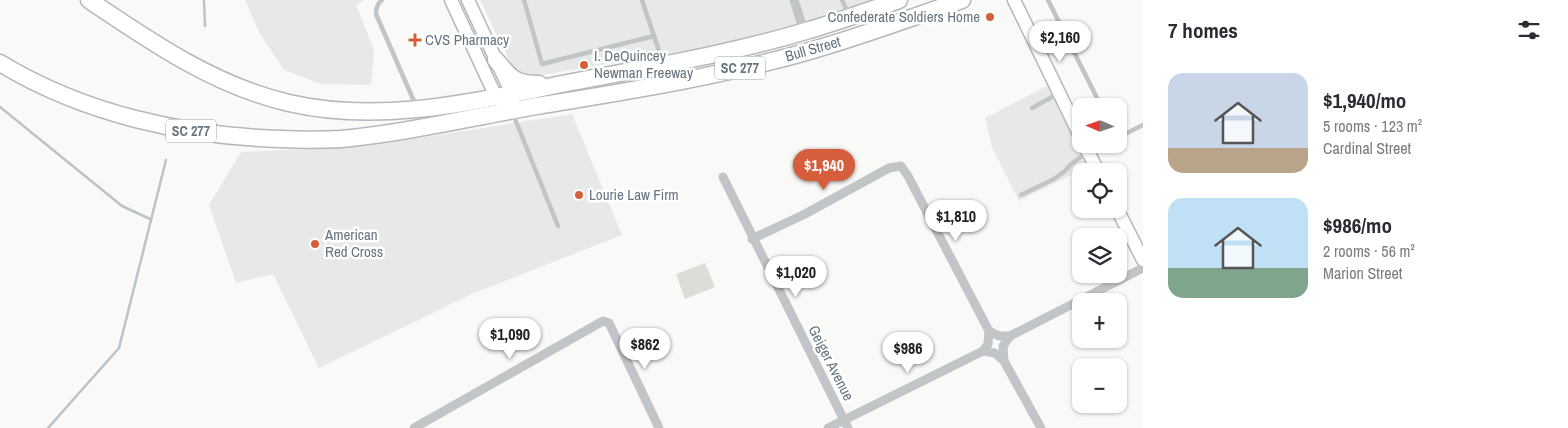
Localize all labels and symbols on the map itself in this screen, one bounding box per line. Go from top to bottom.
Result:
place label: Confederate Soldiers Home [828,6,980,27]
marker: Confederate Soldiers Home [984,11,996,23]
pin: $2,160 [1019,20,1101,63]
place label: CVS Pharmacy [425,29,510,50]
street label: Bull Street [783,30,844,66]
marker: CVS Pharmacy [409,34,421,46]
place label: I. DeQuincey Newman Freeway [594,45,694,83]
road number: SC 277 [715,56,765,80]
marker: I. DeQuincey Newman Freeway [578,59,590,71]
north arrow [1072,98,1128,152]
road number: SC 277 [166,120,216,142]
pin: $1,940 [783,148,865,191]
place label: Lourie Law Firm [589,184,679,205]
marker: Lourie Law Firm [573,189,585,201]
pin: $1,810 [915,200,997,242]
place label: American Red Cross [324,224,383,262]
marker: American Red Cross [309,238,321,250]
pin: $1,020 [755,256,837,298]
pin: $1,090 [469,318,551,360]
street label: Geiger Avenue [804,322,859,404]
pin: $862 [615,328,675,370]
pin: $986 [878,332,938,374]

